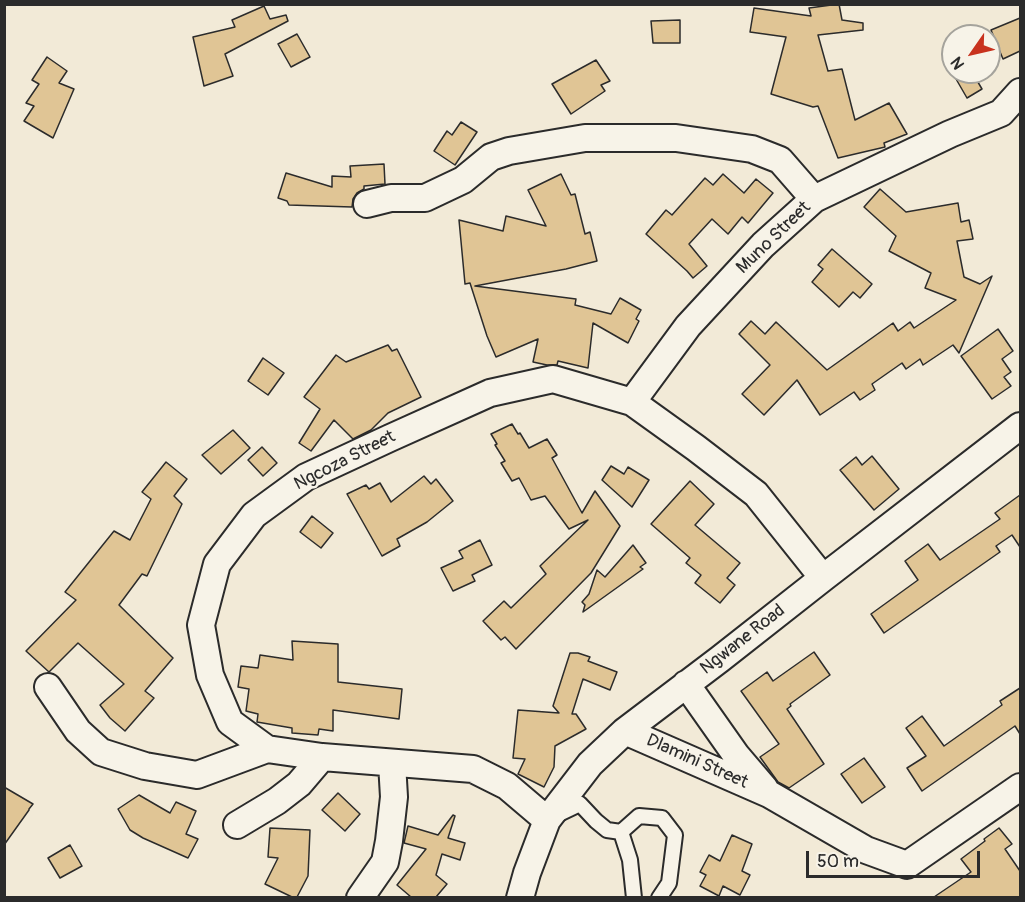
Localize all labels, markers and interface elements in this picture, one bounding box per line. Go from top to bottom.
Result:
north arrow [941,24,1001,84]
text: N [946,53,969,73]
street label: Muno Street [732,197,816,279]
street label: Ngcoza Street [291,426,399,496]
street label: Ngwane Road [696,600,790,680]
street label: Dlamini Street [643,730,751,794]
scale bar [809,839,983,877]
text: 50 m [817,850,859,873]

